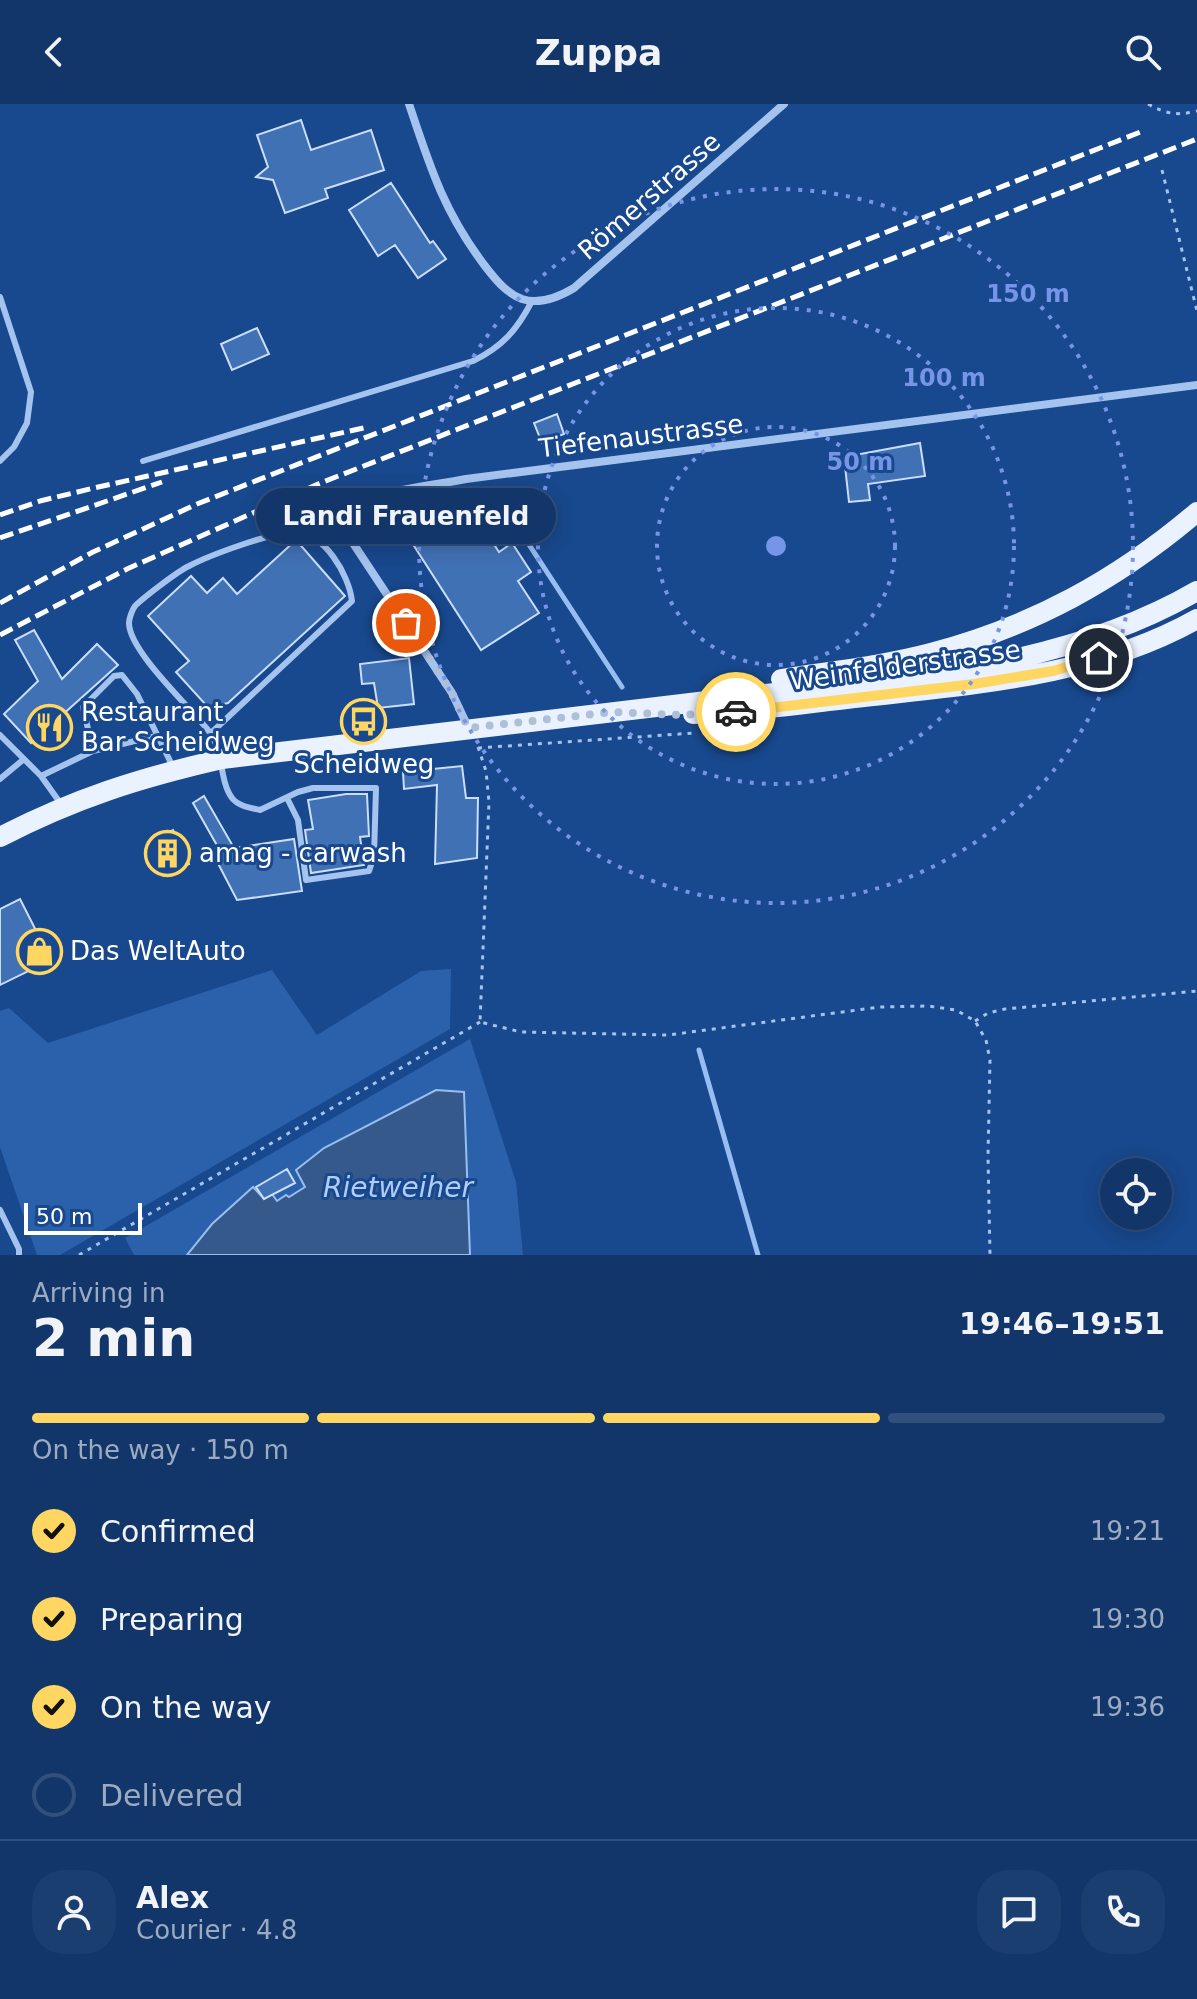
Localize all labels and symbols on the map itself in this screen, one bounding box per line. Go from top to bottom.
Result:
street label: Römerstrasse [572,126,726,266]
text: 150 m [986,280,1070,308]
text: 100 m [902,364,986,392]
street label: Tiefenaustrasse [536,409,745,464]
text: 50 m [827,448,893,476]
callout: Landi Frauenfeld [256,487,556,543]
centre of rings [762,532,790,560]
pin [372,589,440,657]
pin [1065,624,1133,692]
street label: Weinfelderstrasse [788,634,1022,696]
courier [696,672,776,752]
place label: Restaurant Bar Scheidweg [81,697,275,757]
bus stop icon: Scheidweg [340,697,388,745]
restaurant icon: Restaurant Bar Scheidweg [26,703,74,751]
place label: Scheidweg [294,749,434,779]
building icon: amag - carwash [144,829,192,877]
place label: amag - carwash [199,838,407,868]
shop icon: Das WeltAuto [15,927,63,975]
place label: Das WeltAuto [70,936,246,966]
water label: Rietweiher [323,1171,474,1204]
scale bar [24,1199,142,1235]

